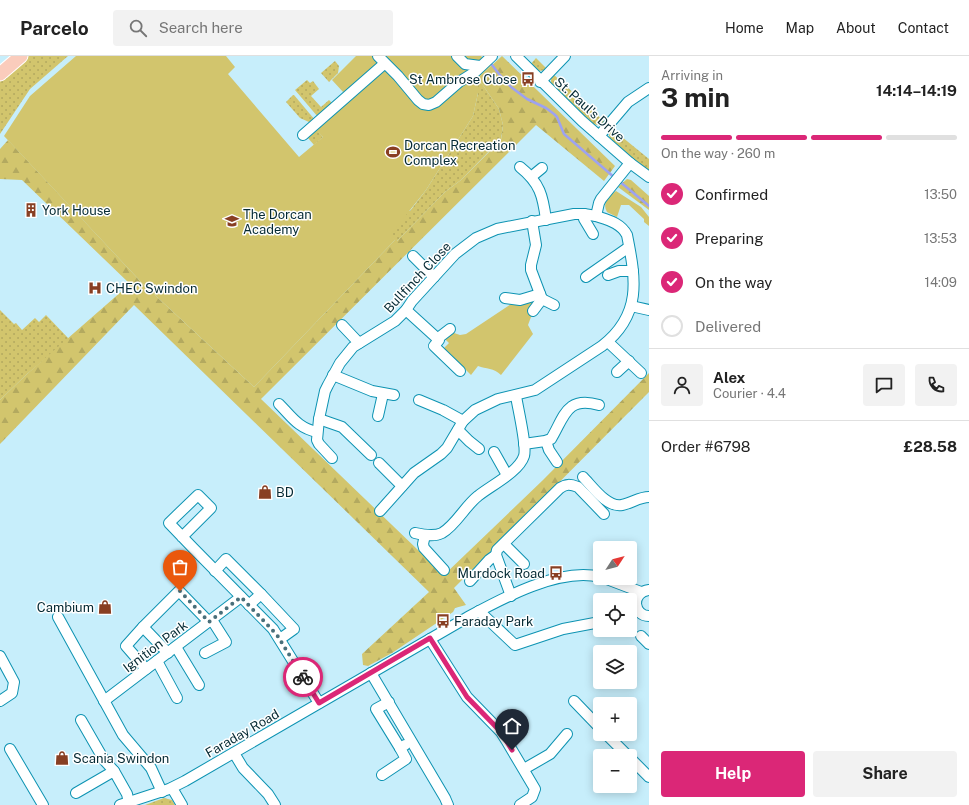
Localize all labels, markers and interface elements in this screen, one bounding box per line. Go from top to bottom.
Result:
search box [113,10,393,46]
text: Parcelo [20,17,89,39]
icon: search [127,17,149,39]
text: Search here [159,19,243,36]
text: Home [725,20,764,36]
text: Map [786,20,814,36]
text: About [836,20,876,36]
text: Contact [898,20,949,36]
text: Arriving in [661,68,723,83]
bus stop icon: St Ambrose Close [520,71,536,87]
place label: St Ambrose Close [409,72,517,87]
street label: St. Paul's Drive [552,74,628,145]
text: 3 min [661,82,730,113]
text: 14:14–14:19 [876,82,957,99]
place label: Dorcan Recreation Complex [404,138,515,168]
sports icon: Dorcan Recreation Complex [385,144,401,160]
text: On the way · 260 m [661,146,775,161]
icon: check [661,183,683,205]
text: Confirmed [695,186,768,203]
text: 13:50 [924,187,957,202]
building icon: York House [23,202,39,218]
place label: York House [42,203,111,218]
place label: The Dorcan Academy [243,207,312,237]
school or university icon: The Dorcan Academy [224,213,240,229]
icon: check [661,227,683,249]
text: Preparing [695,230,764,247]
text: 13:53 [924,231,957,246]
street label: Bullfinch Close [381,239,454,316]
icon: check [661,271,683,293]
text: On the way [695,274,772,291]
text: 14:09 [925,275,957,290]
hospital icon: CHEC Swindon [87,280,103,296]
place label: CHEC Swindon [106,281,197,296]
text: Delivered [695,318,761,335]
button: person [661,364,703,406]
button: chat [863,364,905,406]
button: phone [915,364,957,406]
text: Alex [713,369,745,386]
text: Courier · 4.4 [713,386,786,401]
text: Order #6798 [661,438,750,455]
text: £28.58 [903,438,957,455]
shop icon: BD [257,484,273,500]
place label: BD [276,485,294,500]
north arrow [593,541,637,585]
map controls [593,541,637,793]
pin [163,550,197,591]
icon: bag [169,556,191,578]
bus stop icon: Murdock Road [548,565,564,581]
place label: Murdock Road [458,566,545,581]
button: locate [593,593,637,637]
shop icon: Cambium [97,599,113,615]
place label: Cambium [37,600,94,615]
bus stop icon: Faraday Park [435,613,451,629]
place label: Faraday Park [454,614,533,629]
street label: Ignition Park [120,617,190,675]
button: layers [593,645,637,689]
courier [283,657,323,697]
icon: bike [292,666,314,688]
button: + [593,697,637,741]
street label: Faraday Road [203,706,282,761]
pin [495,709,529,750]
icon: home [501,715,523,737]
button: − [593,749,637,793]
shop icon: Scania Swindon [54,750,70,766]
place label: Scania Swindon [73,751,169,766]
button: Help [661,751,805,797]
button: Share [813,751,957,797]

